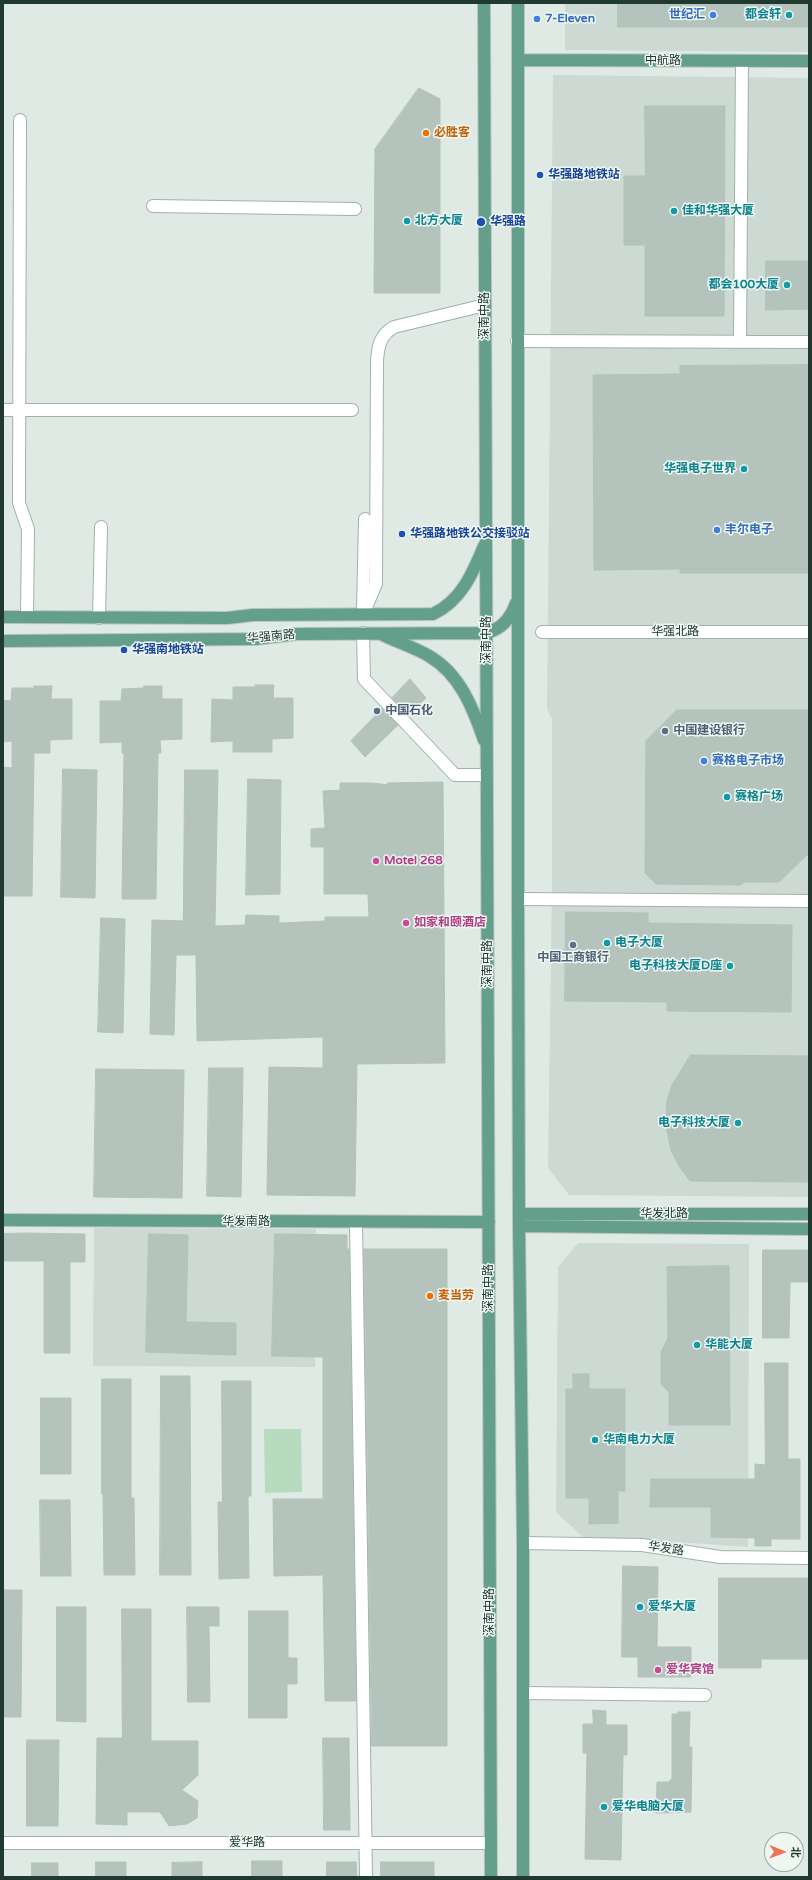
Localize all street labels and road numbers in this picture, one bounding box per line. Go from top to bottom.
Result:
street label: 中航路 [645,54,681,68]
street label: 深南中路 [478,292,492,340]
street label: 深南中路 [480,616,494,664]
street label: 华强北路 [651,625,699,639]
street label: 华强南路 [246,628,296,646]
street label: 深南中路 [481,940,495,988]
street label: 华发北路 [640,1207,688,1221]
street label: 华发南路 [222,1215,270,1229]
street label: 深南中路 [482,1264,496,1312]
street label: 华发路 [647,1539,685,1559]
street label: 深南中路 [483,1588,497,1636]
street label: 爱华路 [229,1836,265,1850]

